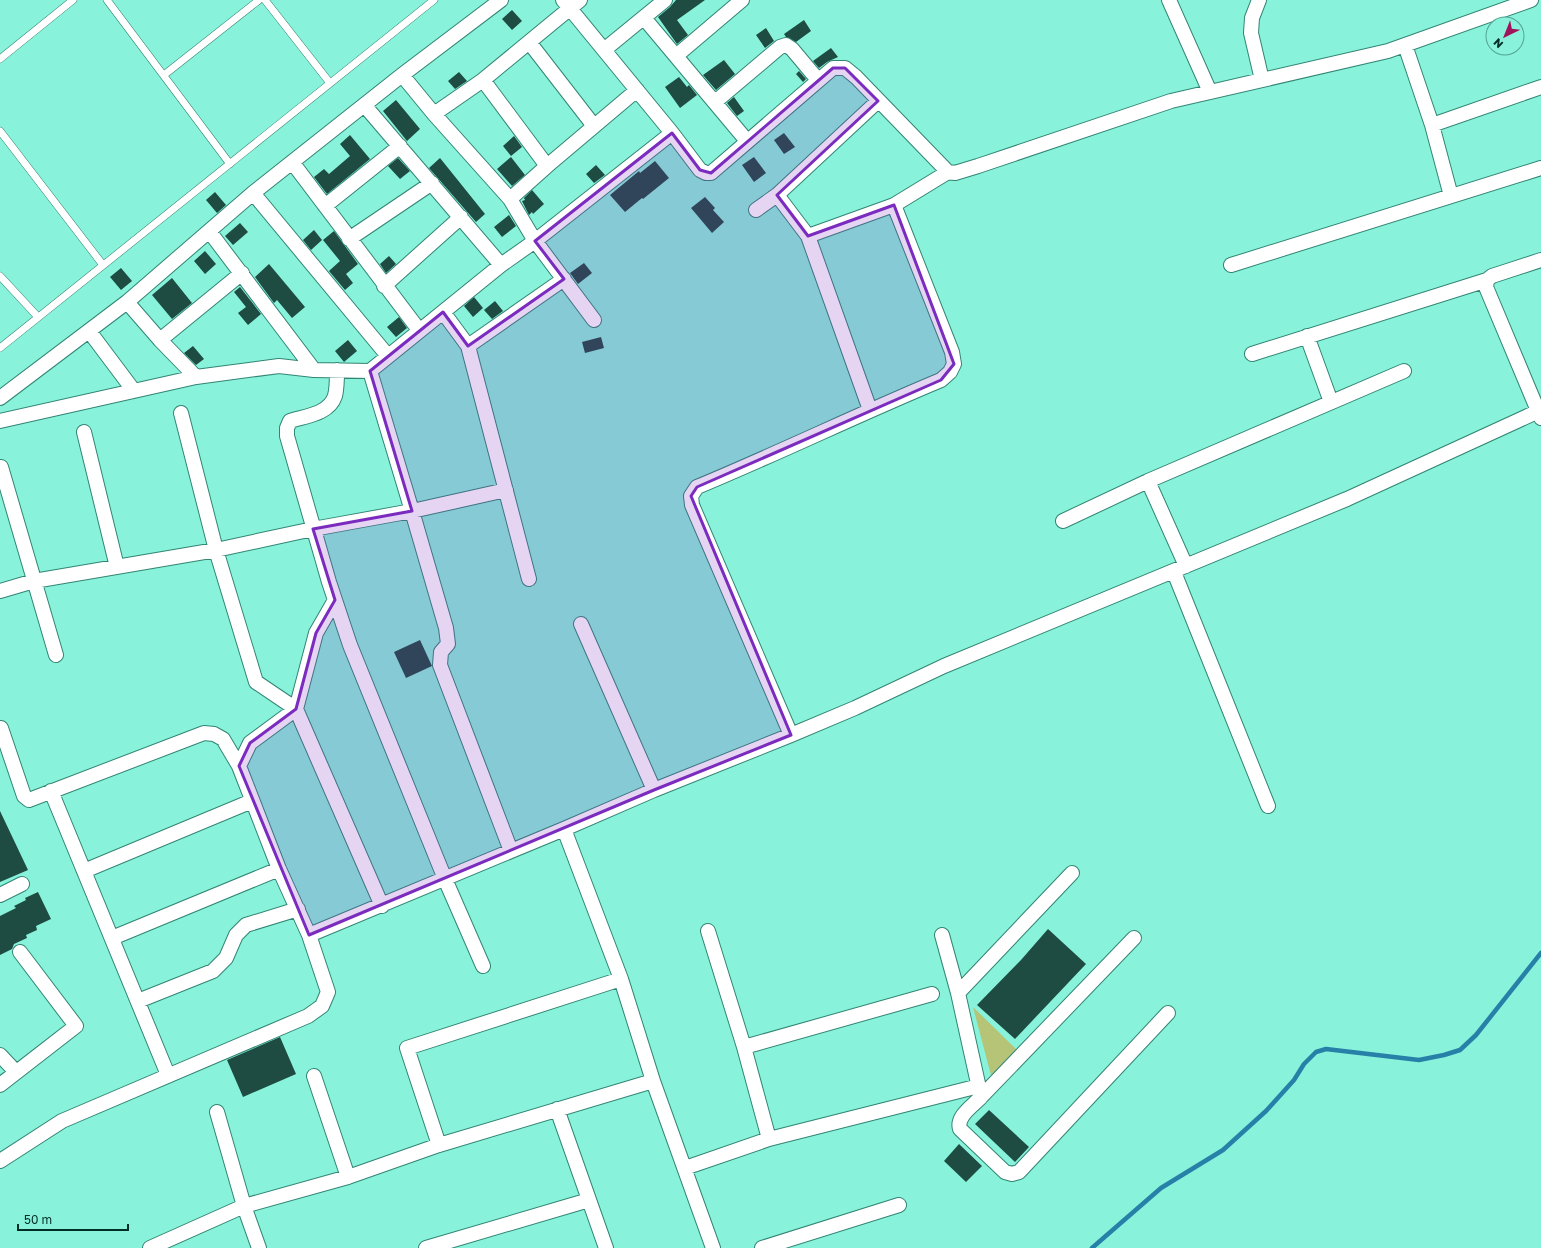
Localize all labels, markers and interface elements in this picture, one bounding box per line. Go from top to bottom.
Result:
north arrow [1485,16,1525,56]
text: N [1490,36,1505,51]
scale bar [18,1206,128,1232]
text: 50 m [24,1212,52,1227]

